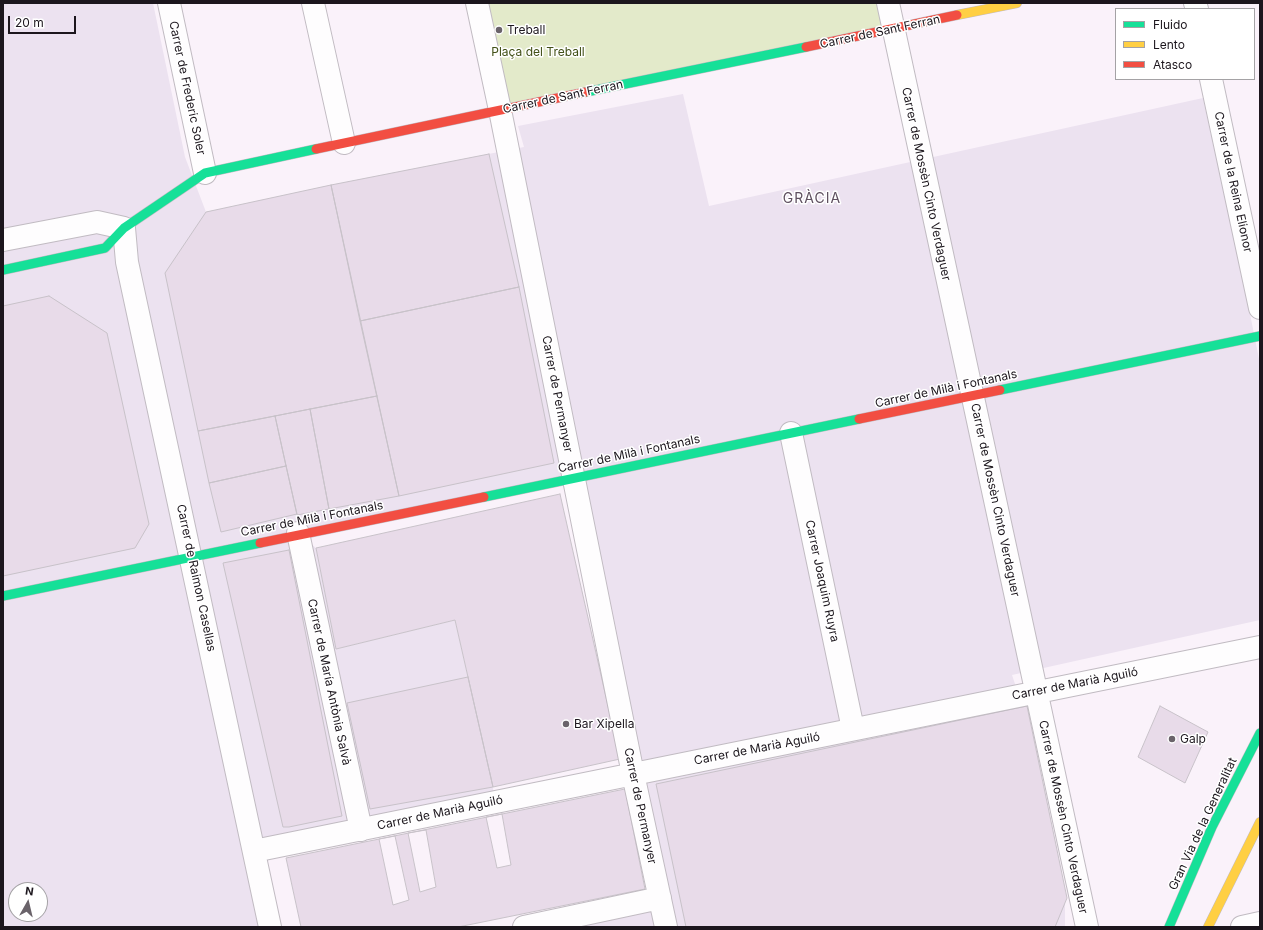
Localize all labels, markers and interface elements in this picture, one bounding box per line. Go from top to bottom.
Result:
scale bar [10,8,78,34]
legend [1115,8,1255,80]
street label: Carrer de Sant Ferran [819,12,941,52]
text: 20 m [15,15,44,30]
text: Fluido [1153,17,1188,32]
street label: Carrer de Frederic Soler [166,20,208,156]
place label: Treball [507,23,545,37]
marker: Treball [494,25,504,35]
text: Lento [1153,37,1185,52]
park label: Plaça del Treball [491,45,585,59]
text: Atasco [1153,57,1192,72]
street label: Carrer de Sant Ferran [502,77,624,117]
street label: Carrer de Mossèn Cinto Verdaguer [898,86,954,282]
street label: Carrer de la Reina Elionor [1211,110,1255,254]
district label: GRÀCIA [783,191,841,207]
street label: Carrer de Permanyer [539,334,575,454]
street label: Carrer de Milà i Fontanals [874,367,1018,411]
street label: Carrer de Mossèn Cinto Verdaguer [967,402,1023,598]
street label: Carrer de Milà i Fontanals [557,432,701,476]
street label: Carrer de Milà i Fontanals [240,498,384,540]
street label: Carrer de Raimon Casellas [173,503,219,653]
street label: Carrer Joaquim Ruyra [802,519,842,643]
street label: Carrer de María Antònia Salvà [304,597,354,767]
street label: Carrer de Marià Aguiló [1011,665,1139,703]
place label: Bar Xipella [574,717,634,731]
marker: Bar Xipella [561,719,571,729]
street label: Carrer de Mossèn Cinto Verdaguer [1035,719,1091,915]
street label: Carrer de Marià Aguiló [693,730,821,768]
place label: Galp [1180,732,1206,746]
marker: Galp [1167,734,1177,744]
street label: Carrer de Permanyer [621,746,659,866]
street label: Gran Via de la Generalitat [1166,755,1240,893]
street label: Carrer de Marià Aguiló [376,793,504,833]
north arrow [8,882,48,922]
text: N [24,884,35,899]

